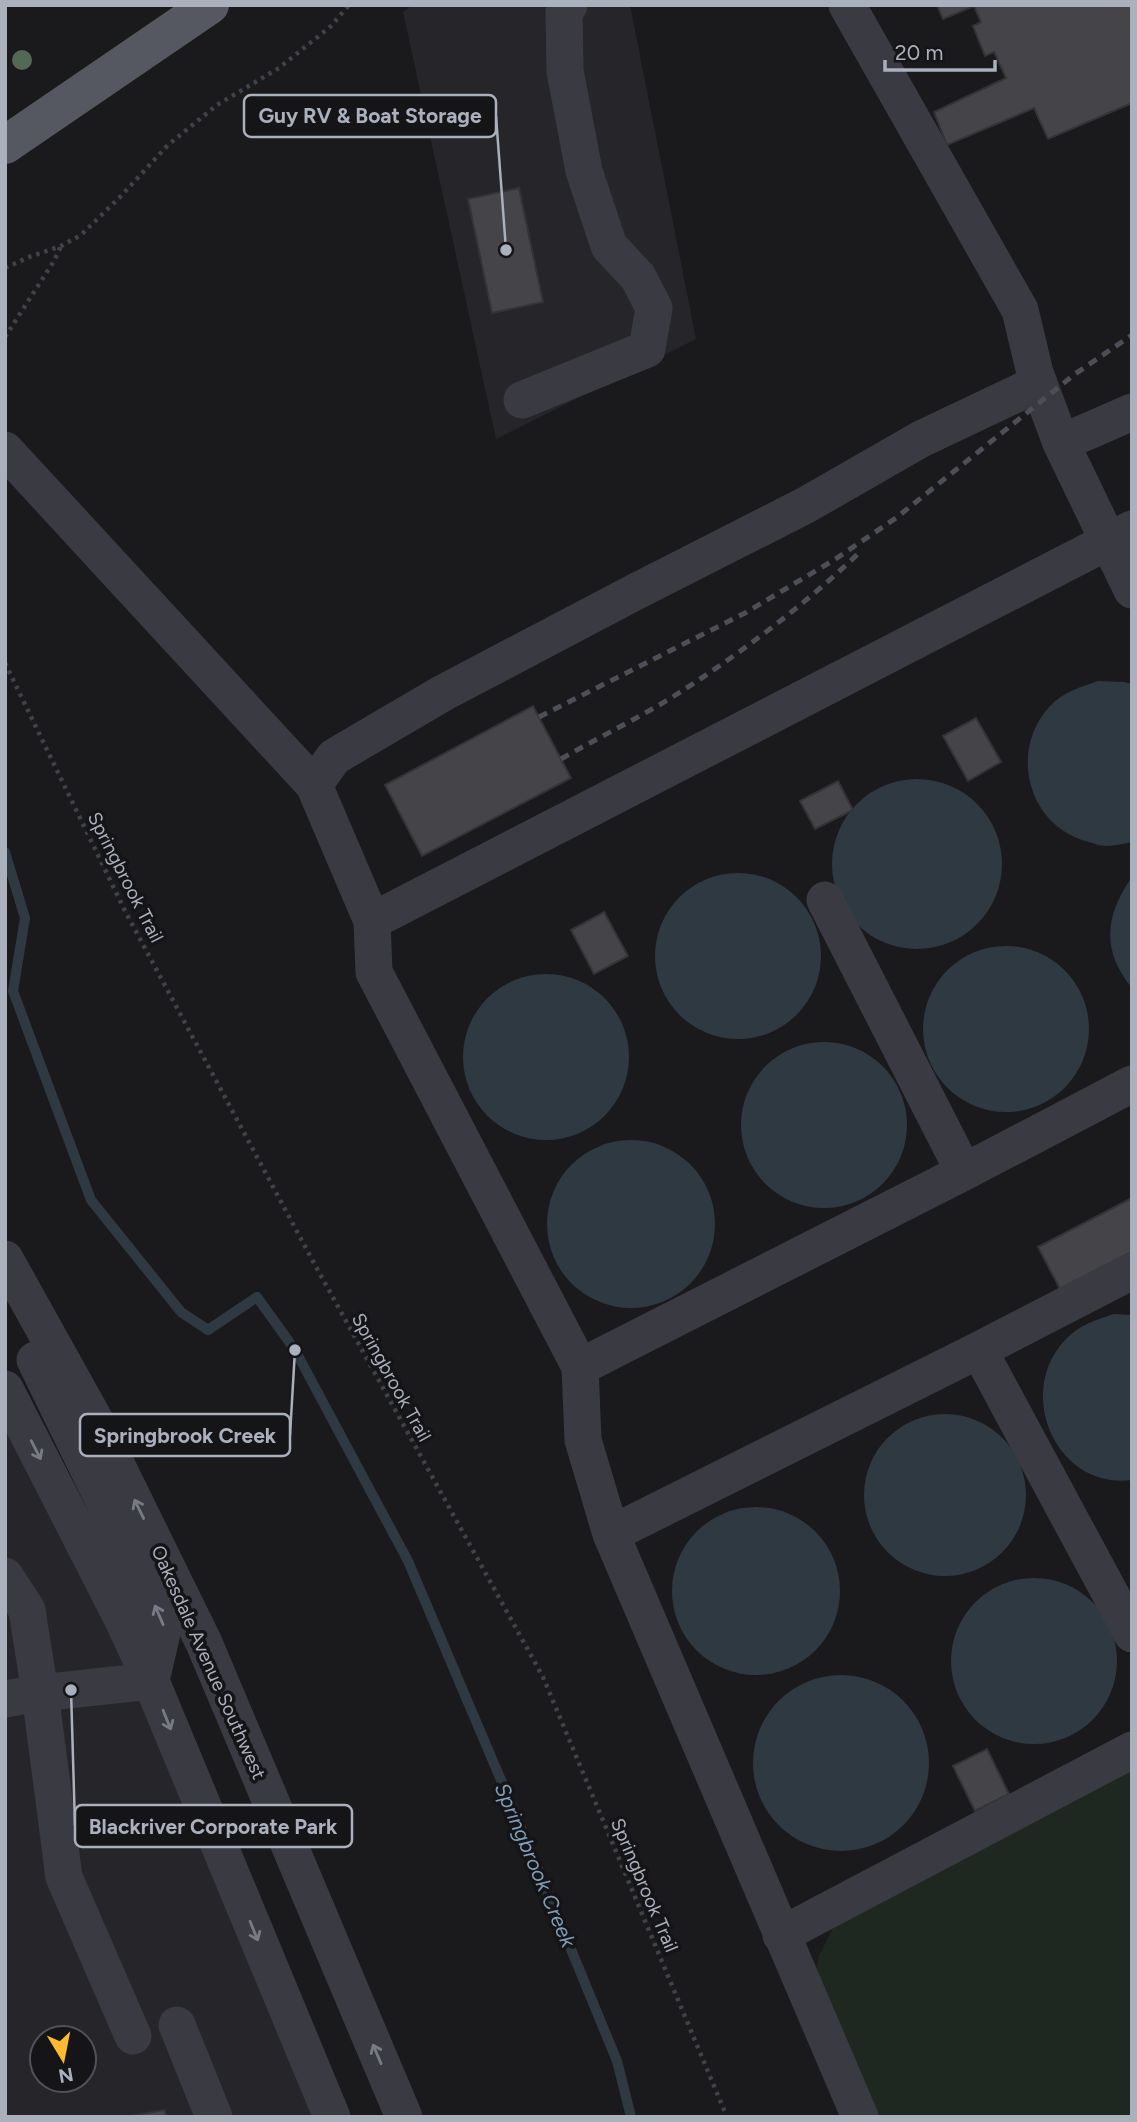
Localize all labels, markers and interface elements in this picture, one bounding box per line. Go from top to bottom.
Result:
scale bar [885,28,995,72]
text: 20 m [895,40,943,65]
callout: Guy RV & Boat Storage [244,95,496,137]
text: Guy RV & Boat Storage [258,103,482,128]
street label: Springbrook Trail [83,808,168,946]
street label: Springbrook Trail [347,1309,436,1445]
callout: Springbrook Creek [80,1414,290,1456]
text: Springbrook Creek [94,1423,277,1448]
one-way arrow [30,1439,44,1459]
one-way arrow [131,1499,145,1520]
street label: Oakesdale Avenue Southwest [146,1542,271,1783]
one-way arrow [152,1605,165,1626]
one-way arrow [162,1709,175,1731]
water label: Springbrook Creek [490,1779,582,1951]
callout: Blackriver Corporate Park [75,1805,352,1847]
text: Blackriver Corporate Park [89,1814,338,1839]
street label: Springbrook Trail [606,1815,683,1956]
one-way arrow [248,1919,261,1941]
north arrow [28,2024,98,2094]
one-way arrow [370,2044,383,2065]
text: N [57,2063,75,2088]

